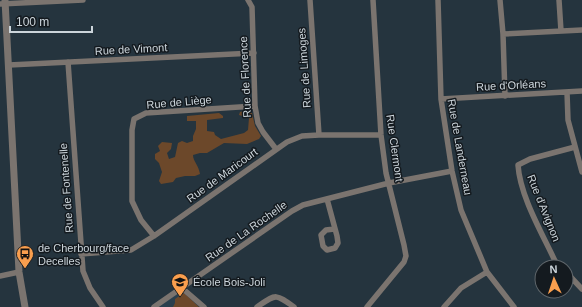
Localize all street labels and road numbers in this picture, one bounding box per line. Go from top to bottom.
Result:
street label: Rue de Limoges [295,27,313,108]
street label: Rue de Florence [237,36,253,118]
street label: Rue de Vimont [94,41,168,57]
street label: Rue d'Orléans [476,77,547,93]
street label: Rue de Liège [146,93,212,111]
street label: Rue de Landerneau [446,98,474,196]
street label: Rue Clermont [384,114,406,182]
street label: Rue de Fontenelle [57,143,75,233]
street label: Rue de Maricourt [184,145,260,205]
street label: Rue d'Avignon [525,173,563,243]
street label: Rue de La Rochelle [203,198,289,264]

